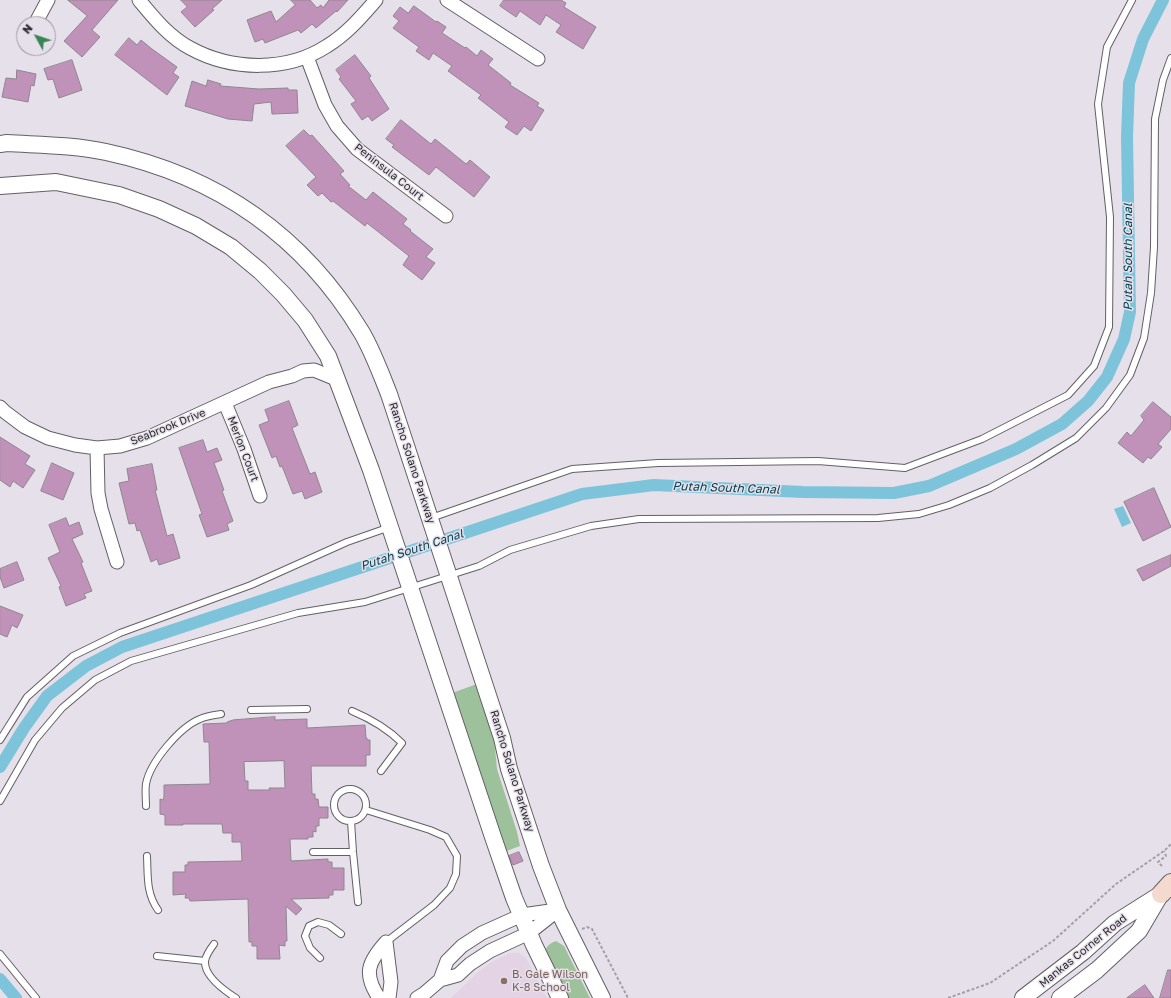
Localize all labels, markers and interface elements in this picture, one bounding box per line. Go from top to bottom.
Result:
north arrow [16,16,56,56]
text: N [20,21,35,36]
street label: Peninsula Court [352,141,426,203]
water label: Putah South Canal [1121,203,1135,311]
street label: Rancho Solano Parkway [386,401,438,525]
street label: Seabrook Drive [128,406,208,448]
street label: Merion Court [225,415,261,483]
water label: Putah South Canal [672,479,780,497]
water label: Putah South Canal [359,527,465,573]
street label: Rancho Solano Parkway [487,708,537,834]
street label: Mankas Corner Road [1037,912,1129,990]
place label: B. Gale Wilson K-8 School [512,968,588,994]
marker: B. Gale Wilson K-8 School [499,976,509,986]

